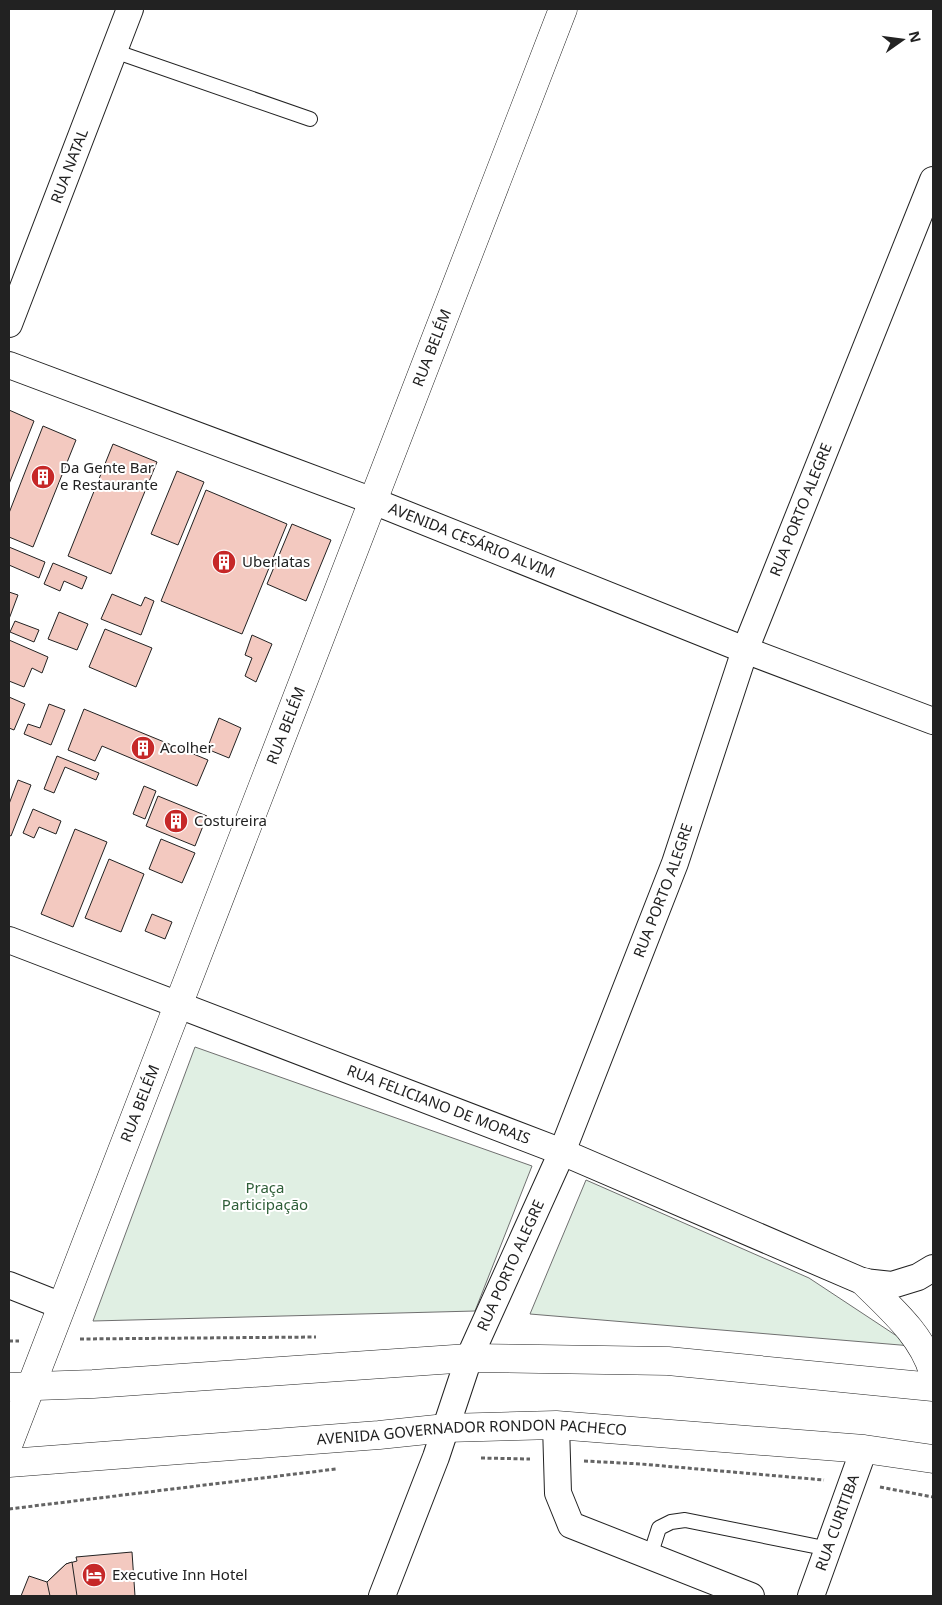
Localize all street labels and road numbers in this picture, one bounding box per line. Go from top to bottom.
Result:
street label: RUA NATAL [45,126,92,206]
street label: RUA BELÉM [407,306,455,389]
street label: RUA PORTO ALEGRE [765,440,836,579]
street label: AVENIDA CESÁRIO ALVIM [386,497,558,582]
street label: RUA BELÉM [261,684,309,767]
street label: RUA PORTO ALEGRE [628,820,696,960]
street label: RUA FELICIANO DE MORAIS [344,1060,533,1148]
street label: RUA BELÉM [115,1061,163,1145]
street label: RUA PORTO ALEGRE [472,1196,548,1334]
street label: AVENIDA GOVERNADOR RONDON PACHECO [316,1414,628,1449]
street label: RUA CURITIBA [810,1471,863,1573]

